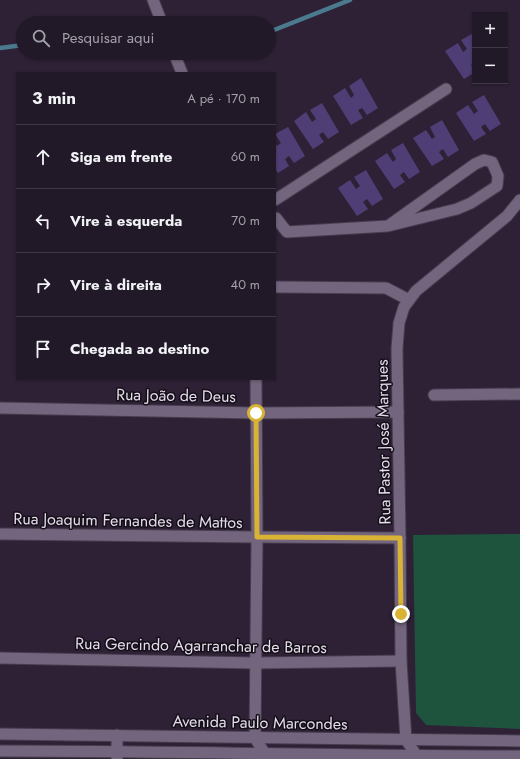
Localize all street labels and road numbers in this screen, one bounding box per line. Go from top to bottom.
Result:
street label: Rua Pastor José Marques [371,359,396,525]
street label: Rua João de Deus [116,383,236,408]
street label: Rua Joaquim Fernandes de Mattos [13,507,243,534]
street label: Rua Gercindo Agarranchar de Barros [75,632,327,659]
street label: Avenida Paulo Marcondes [172,709,348,736]

